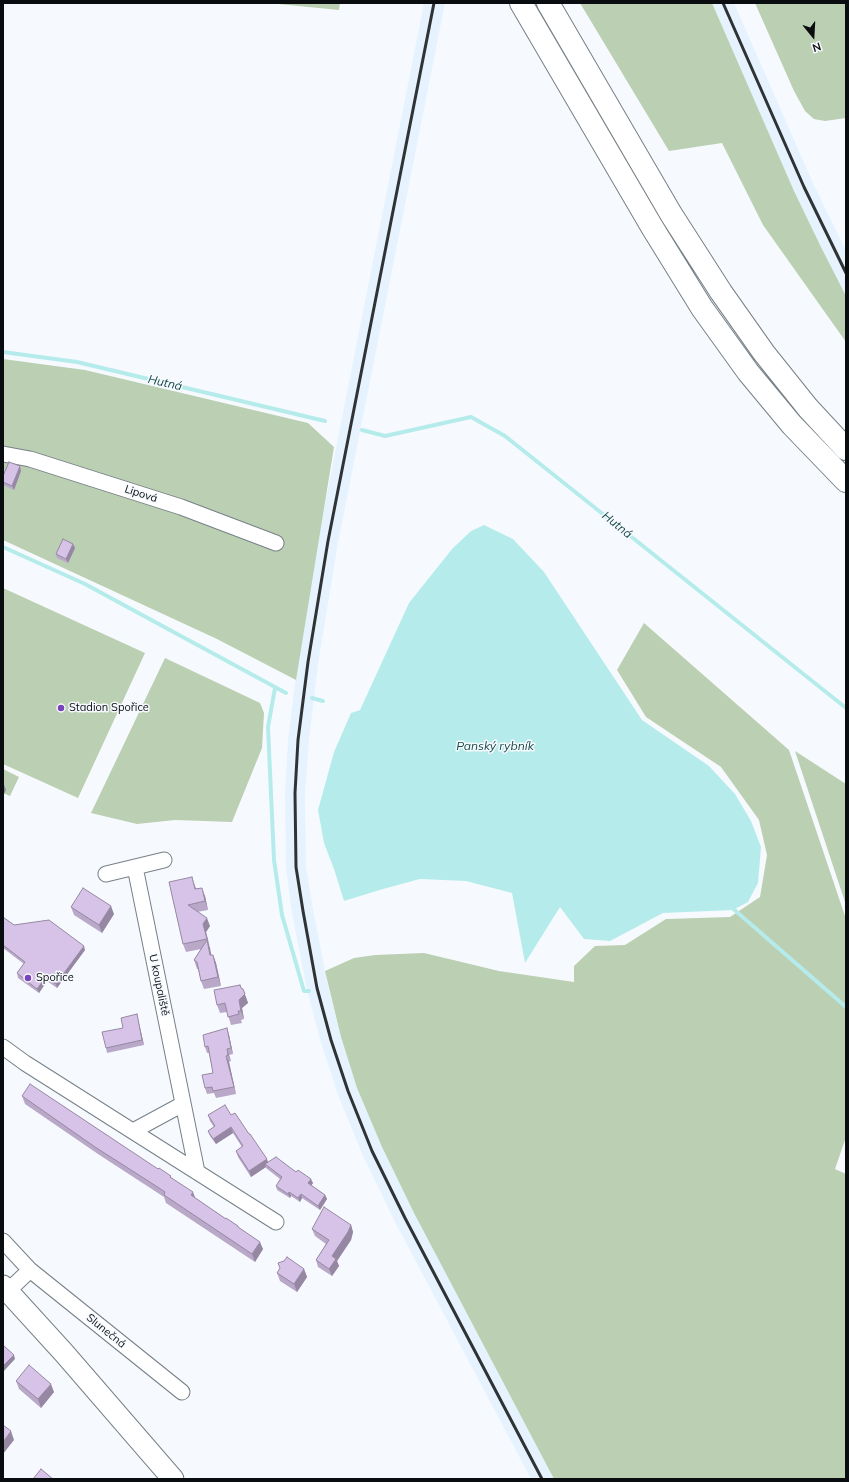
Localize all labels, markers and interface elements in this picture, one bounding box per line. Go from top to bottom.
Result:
north arrow [793,16,833,56]
text: N [811,39,823,55]
water label: Hutná [147,372,183,394]
street label: Lipová [123,482,159,506]
water label: Hutná [599,509,635,541]
place label: Stadion Spořice [69,701,149,715]
marker: Stadion Spořice [56,703,66,713]
water label: Panský rybník [456,739,534,753]
street label: U koupaliště [146,953,172,1017]
place label: Spořice [36,971,74,985]
marker: Spořice [23,973,33,983]
street label: Slunečná [84,1311,128,1351]

